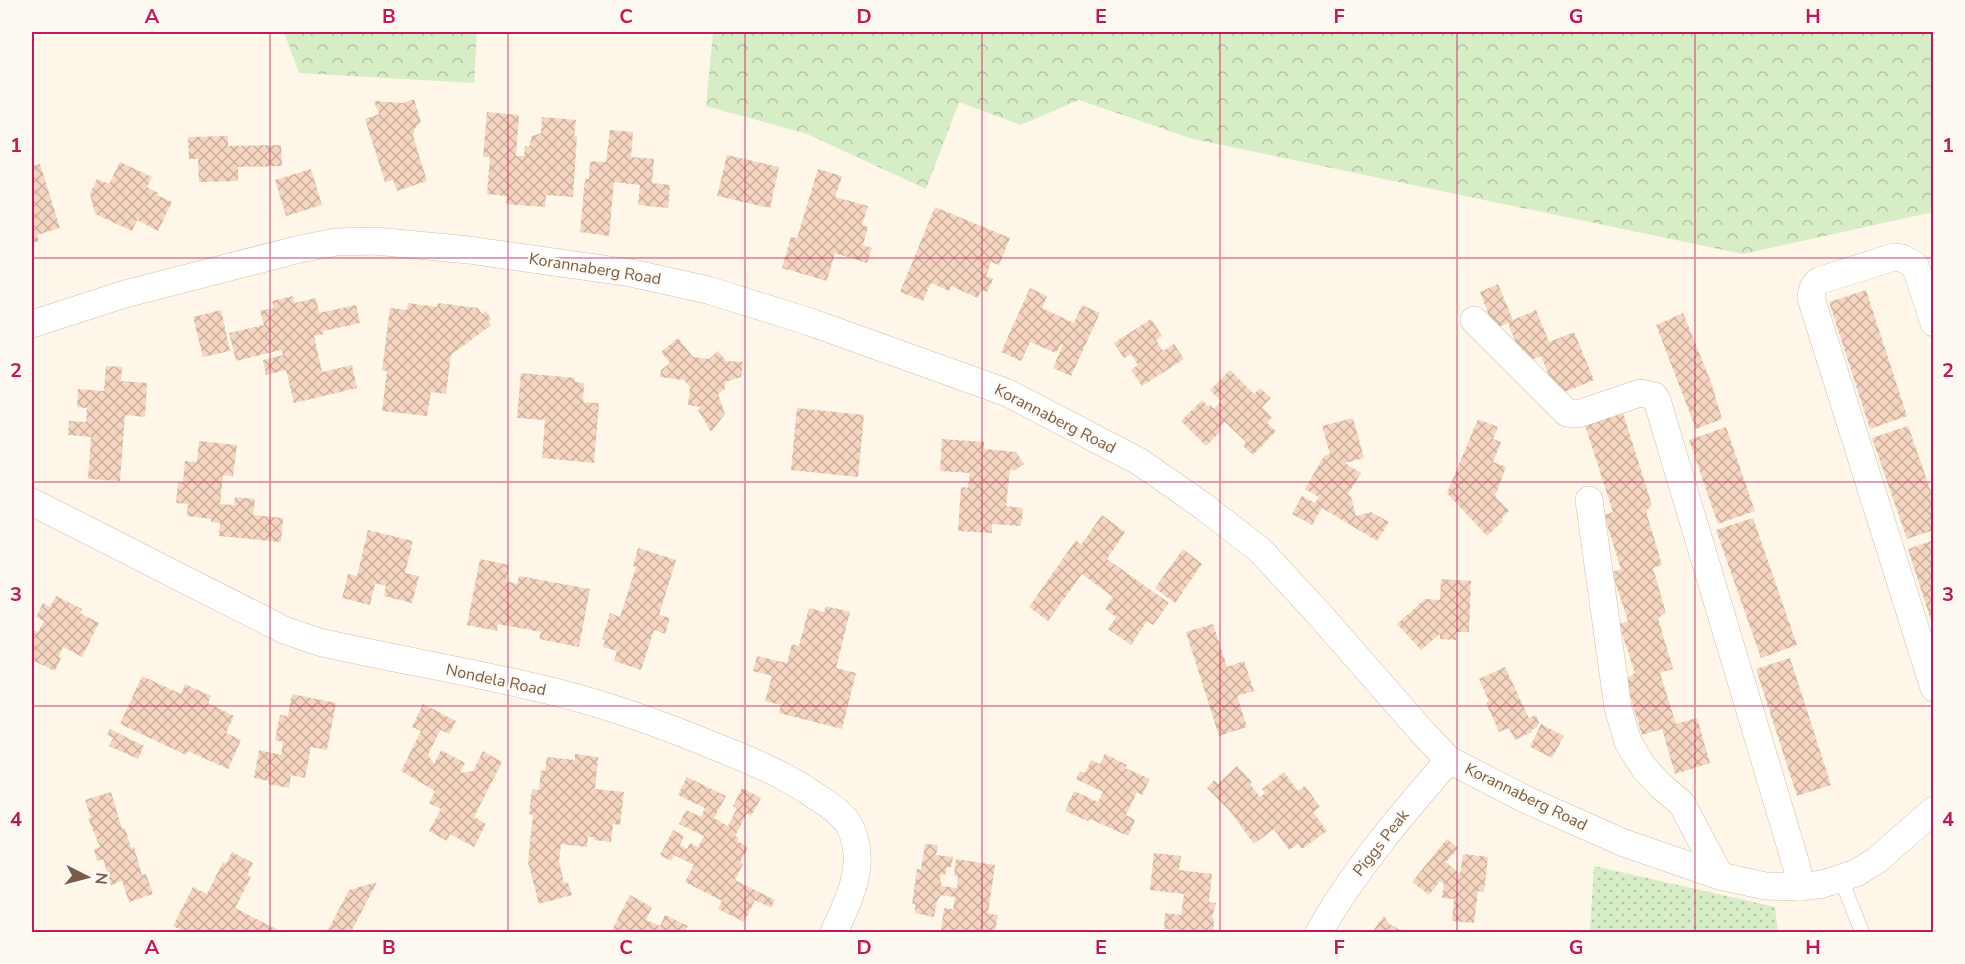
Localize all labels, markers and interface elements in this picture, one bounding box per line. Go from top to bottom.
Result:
text: A [145,3,160,30]
text: B [382,3,396,30]
text: C [619,3,633,30]
text: D [856,3,872,30]
text: E [1095,3,1107,30]
text: F [1333,3,1345,30]
text: G [1569,3,1583,30]
text: H [1805,3,1821,30]
text: 1 [10,132,22,159]
text: 1 [1942,132,1954,159]
street label: Korannaberg Road [527,248,663,290]
text: 2 [10,357,22,384]
text: 2 [1942,357,1954,384]
street label: Korannaberg Road [990,379,1120,459]
text: 3 [10,581,22,608]
text: 3 [1942,581,1954,608]
street label: Nondela Road [444,659,548,701]
street label: Korannaberg Road [1461,758,1591,836]
street label: Piggs Peak [1348,804,1415,881]
text: 4 [10,806,22,833]
text: 4 [1942,806,1954,833]
north arrow [57,847,117,907]
text: N [89,871,112,886]
text: A [145,934,160,961]
text: B [382,934,396,961]
text: C [619,934,633,961]
text: D [856,934,872,961]
text: E [1095,934,1107,961]
text: F [1333,934,1345,961]
text: G [1569,934,1583,961]
text: H [1805,934,1821,961]

